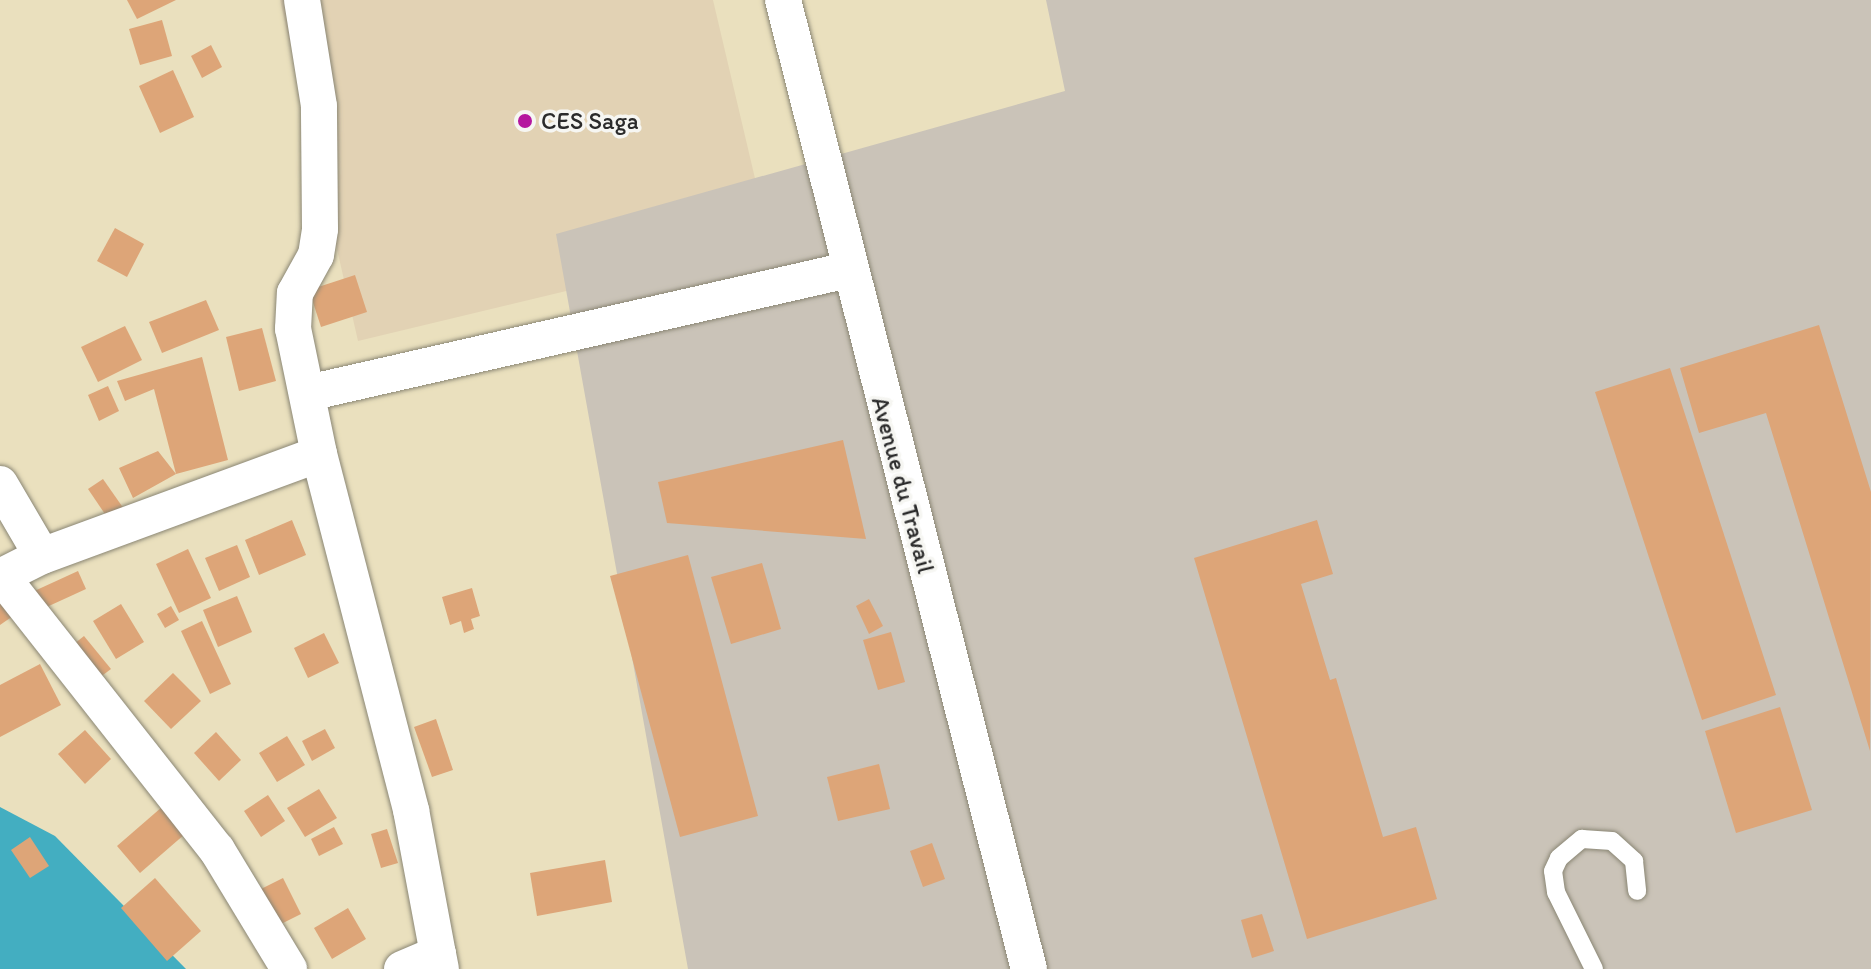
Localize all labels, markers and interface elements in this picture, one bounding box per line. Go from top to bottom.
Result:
place label: CES Saga [541,107,639,135]
marker: CES Saga [516,112,534,130]
street label: Avenue du Travail [866,393,940,577]

